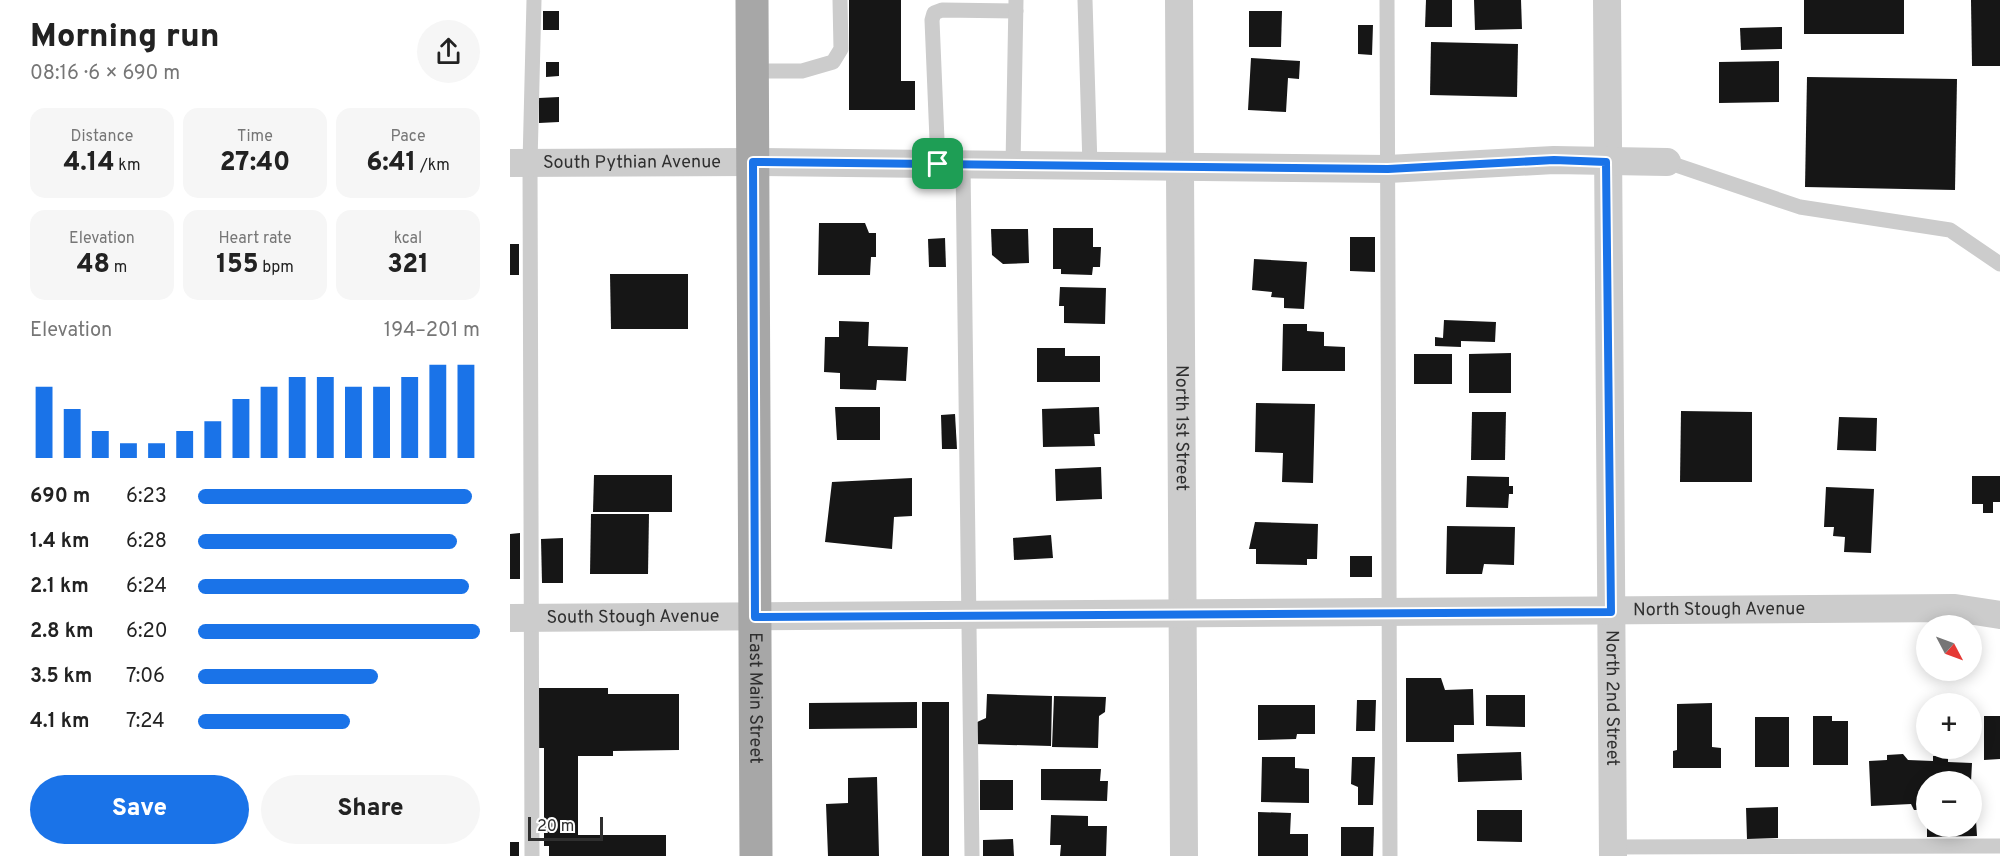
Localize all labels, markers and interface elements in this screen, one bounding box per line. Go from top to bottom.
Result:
text: Morning run [30,17,220,59]
button: share [417,20,480,83]
text: 08:16 · 6 × 690 m [30,61,180,87]
text: Distance [71,127,133,147]
text: Time [237,127,273,147]
text: Pace [390,127,426,147]
pin [912,138,963,189]
text: 4.14 [64,147,115,180]
text: 27:40 [220,147,290,180]
text: 6:41 [366,147,416,180]
icon: arrive [921,147,954,180]
street label: South Pythian Avenue [543,151,721,174]
text: km [115,156,141,176]
text: /km [416,156,450,176]
text: Elevation [69,229,135,249]
text: Heart rate [218,229,292,249]
text: kcal [394,229,422,249]
text: 48 [77,249,110,282]
text: 155 [216,249,259,282]
text: 321 [387,249,429,282]
text: m [110,258,127,278]
text: bpm [259,258,294,278]
text: Elevation [30,318,112,344]
text: 194–201 m [384,318,480,344]
street label: North 1st Street [1170,365,1193,491]
text: 690 m [30,484,90,510]
text: 6:23 [126,484,167,510]
text: 1.4 km [30,529,90,555]
text: 6:28 [126,529,167,555]
text: 2.1 km [30,574,89,600]
text: 6:24 [126,574,167,600]
street label: North Stough Avenue [1633,598,1805,622]
street label: South Stough Avenue [547,605,719,629]
north arrow [1916,615,1982,681]
map controls [1916,615,1982,837]
text: 2.8 km [30,619,93,645]
text: 6:20 [126,619,168,645]
street label: North 2nd Street [1600,630,1624,766]
street label: East Main Street [743,632,767,764]
text: 3.5 km [30,664,92,690]
text: 7:06 [126,664,165,690]
button: + [1916,693,1982,759]
text: 4.1 km [30,709,89,735]
text: 7:24 [126,709,165,735]
button: − [1916,771,1982,837]
button: Save [30,775,249,844]
button: Share [261,775,480,844]
scale bar [528,814,603,842]
text: 20 m [537,817,574,837]

